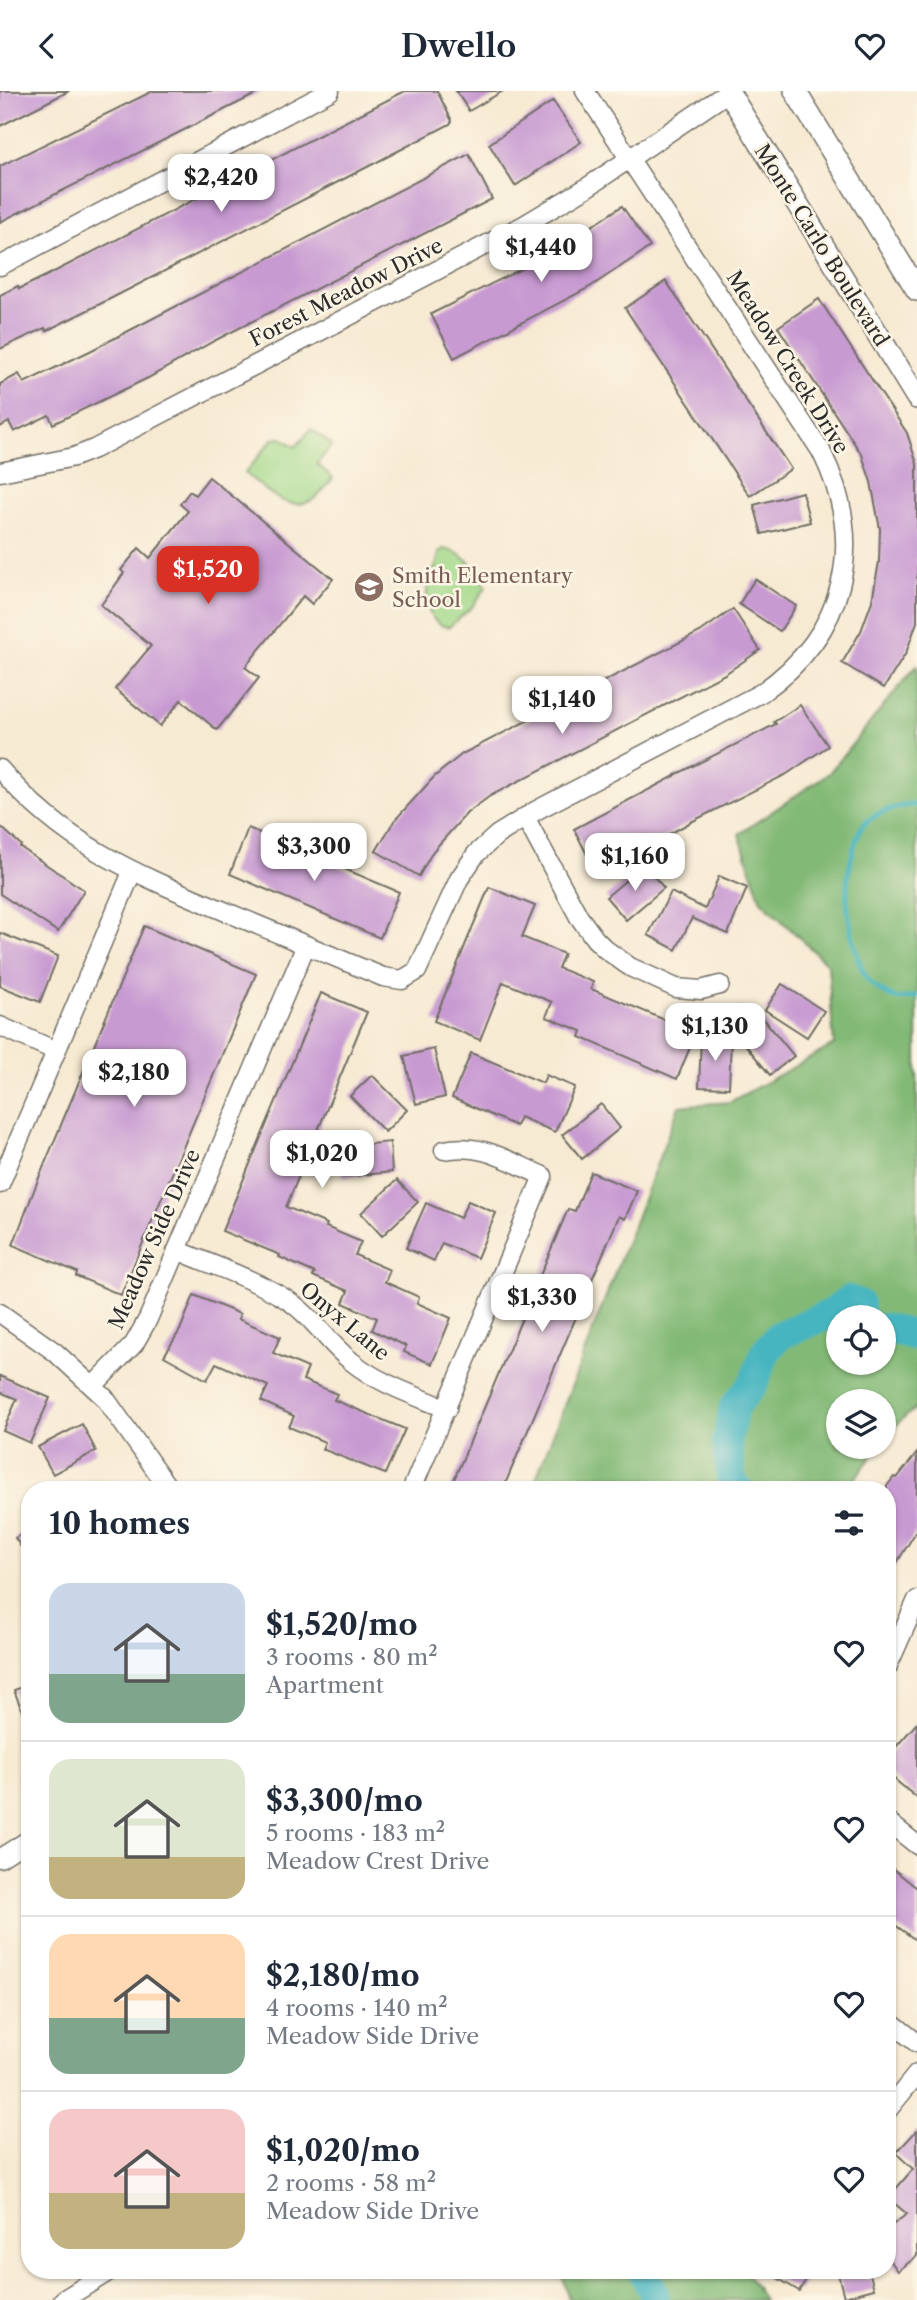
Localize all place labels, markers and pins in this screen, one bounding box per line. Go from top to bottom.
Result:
pin: $2,420 [164,155,278,214]
pin: $1,440 [484,225,598,284]
pin: $1,520 [151,547,265,606]
place label: Smith Elementary School [392,563,573,612]
school or university icon: Smith Elementary School [352,570,386,604]
pin: $1,140 [505,677,619,736]
pin: $3,300 [257,823,371,883]
pin: $1,160 [578,833,692,893]
pin: $1,130 [658,1003,772,1063]
pin: $2,180 [77,1049,191,1109]
pin: $1,020 [265,1131,379,1190]
pin: $1,330 [485,1275,599,1334]

